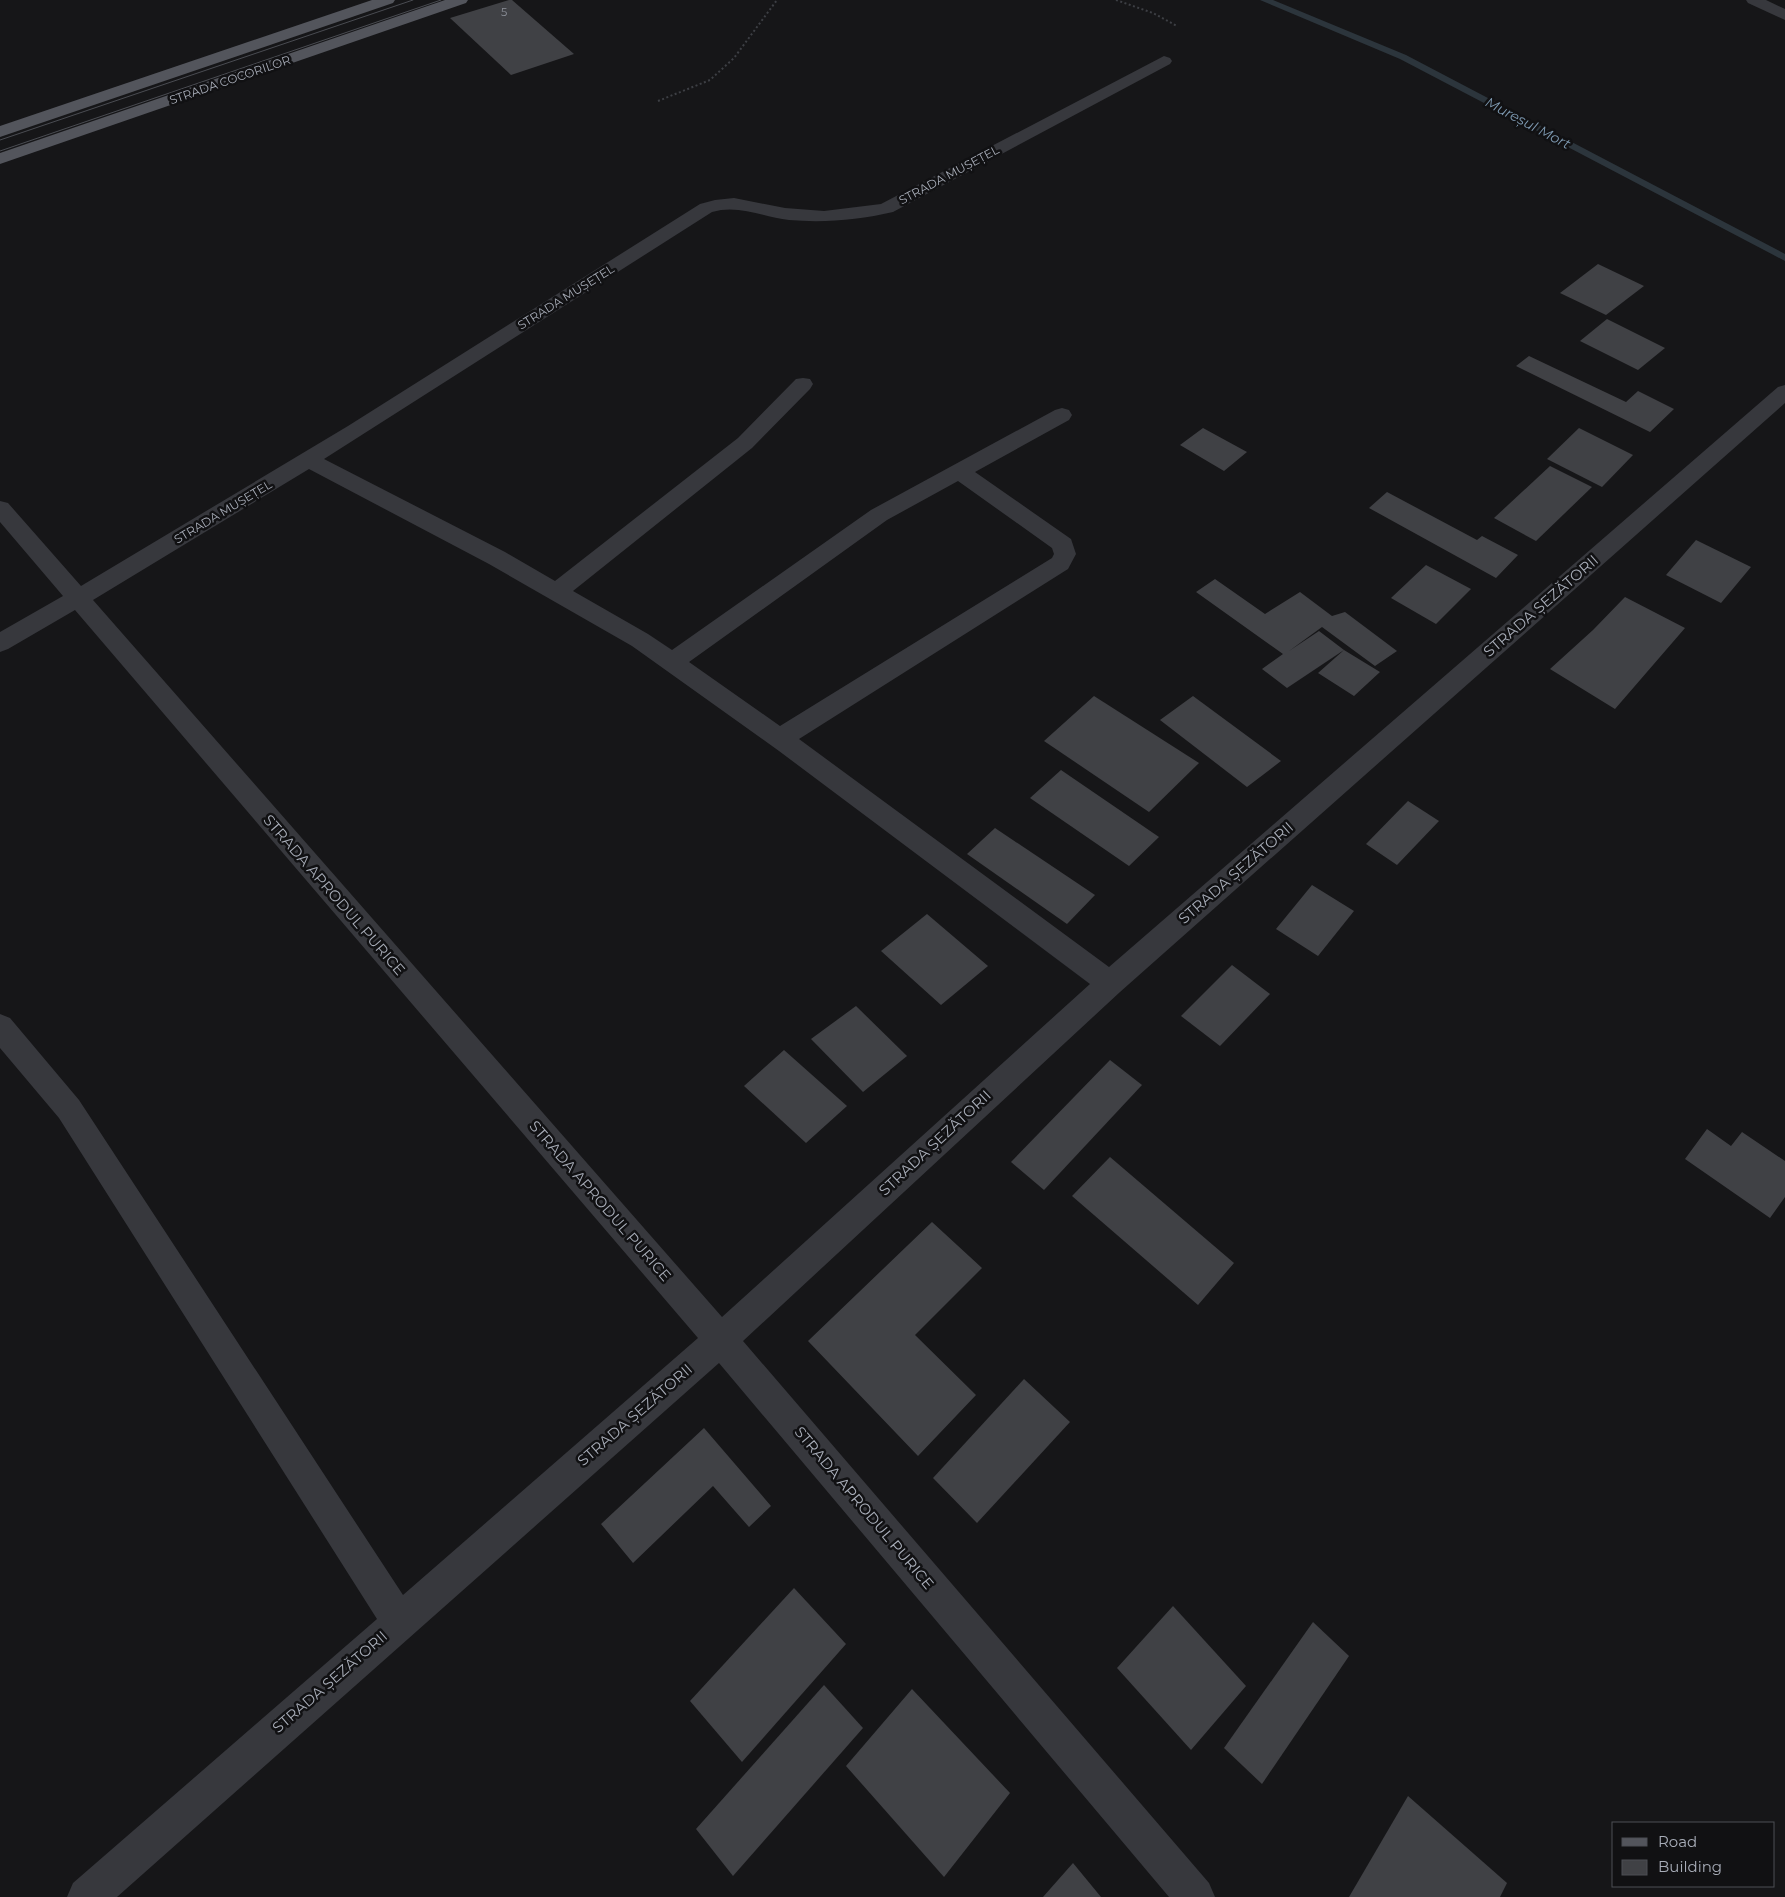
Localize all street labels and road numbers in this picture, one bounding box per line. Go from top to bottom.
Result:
street label: STRADA COCORILOR [167,52,293,107]
street label: STRADA MUȘEȚEL [896,142,1001,207]
street label: STRADA MUȘEȚEL [515,261,617,332]
street label: STRADA MUȘEȚEL [171,476,274,547]
street label: STRADA ȘEZĂTORII [1479,550,1603,662]
street label: STRADA APRODUL PURICE [259,810,409,979]
street label: STRADA ȘEZĂTORII [1174,817,1298,929]
street label: STRADA ȘEZĂTORII [875,1086,995,1200]
street label: STRADA APRODUL PURICE [525,1116,675,1285]
street label: STRADA ȘEZĂTORII [573,1359,697,1471]
street label: STRADA APRODUL PURICE [791,1422,938,1593]
street label: STRADA ȘEZĂTORII [268,1626,392,1738]

